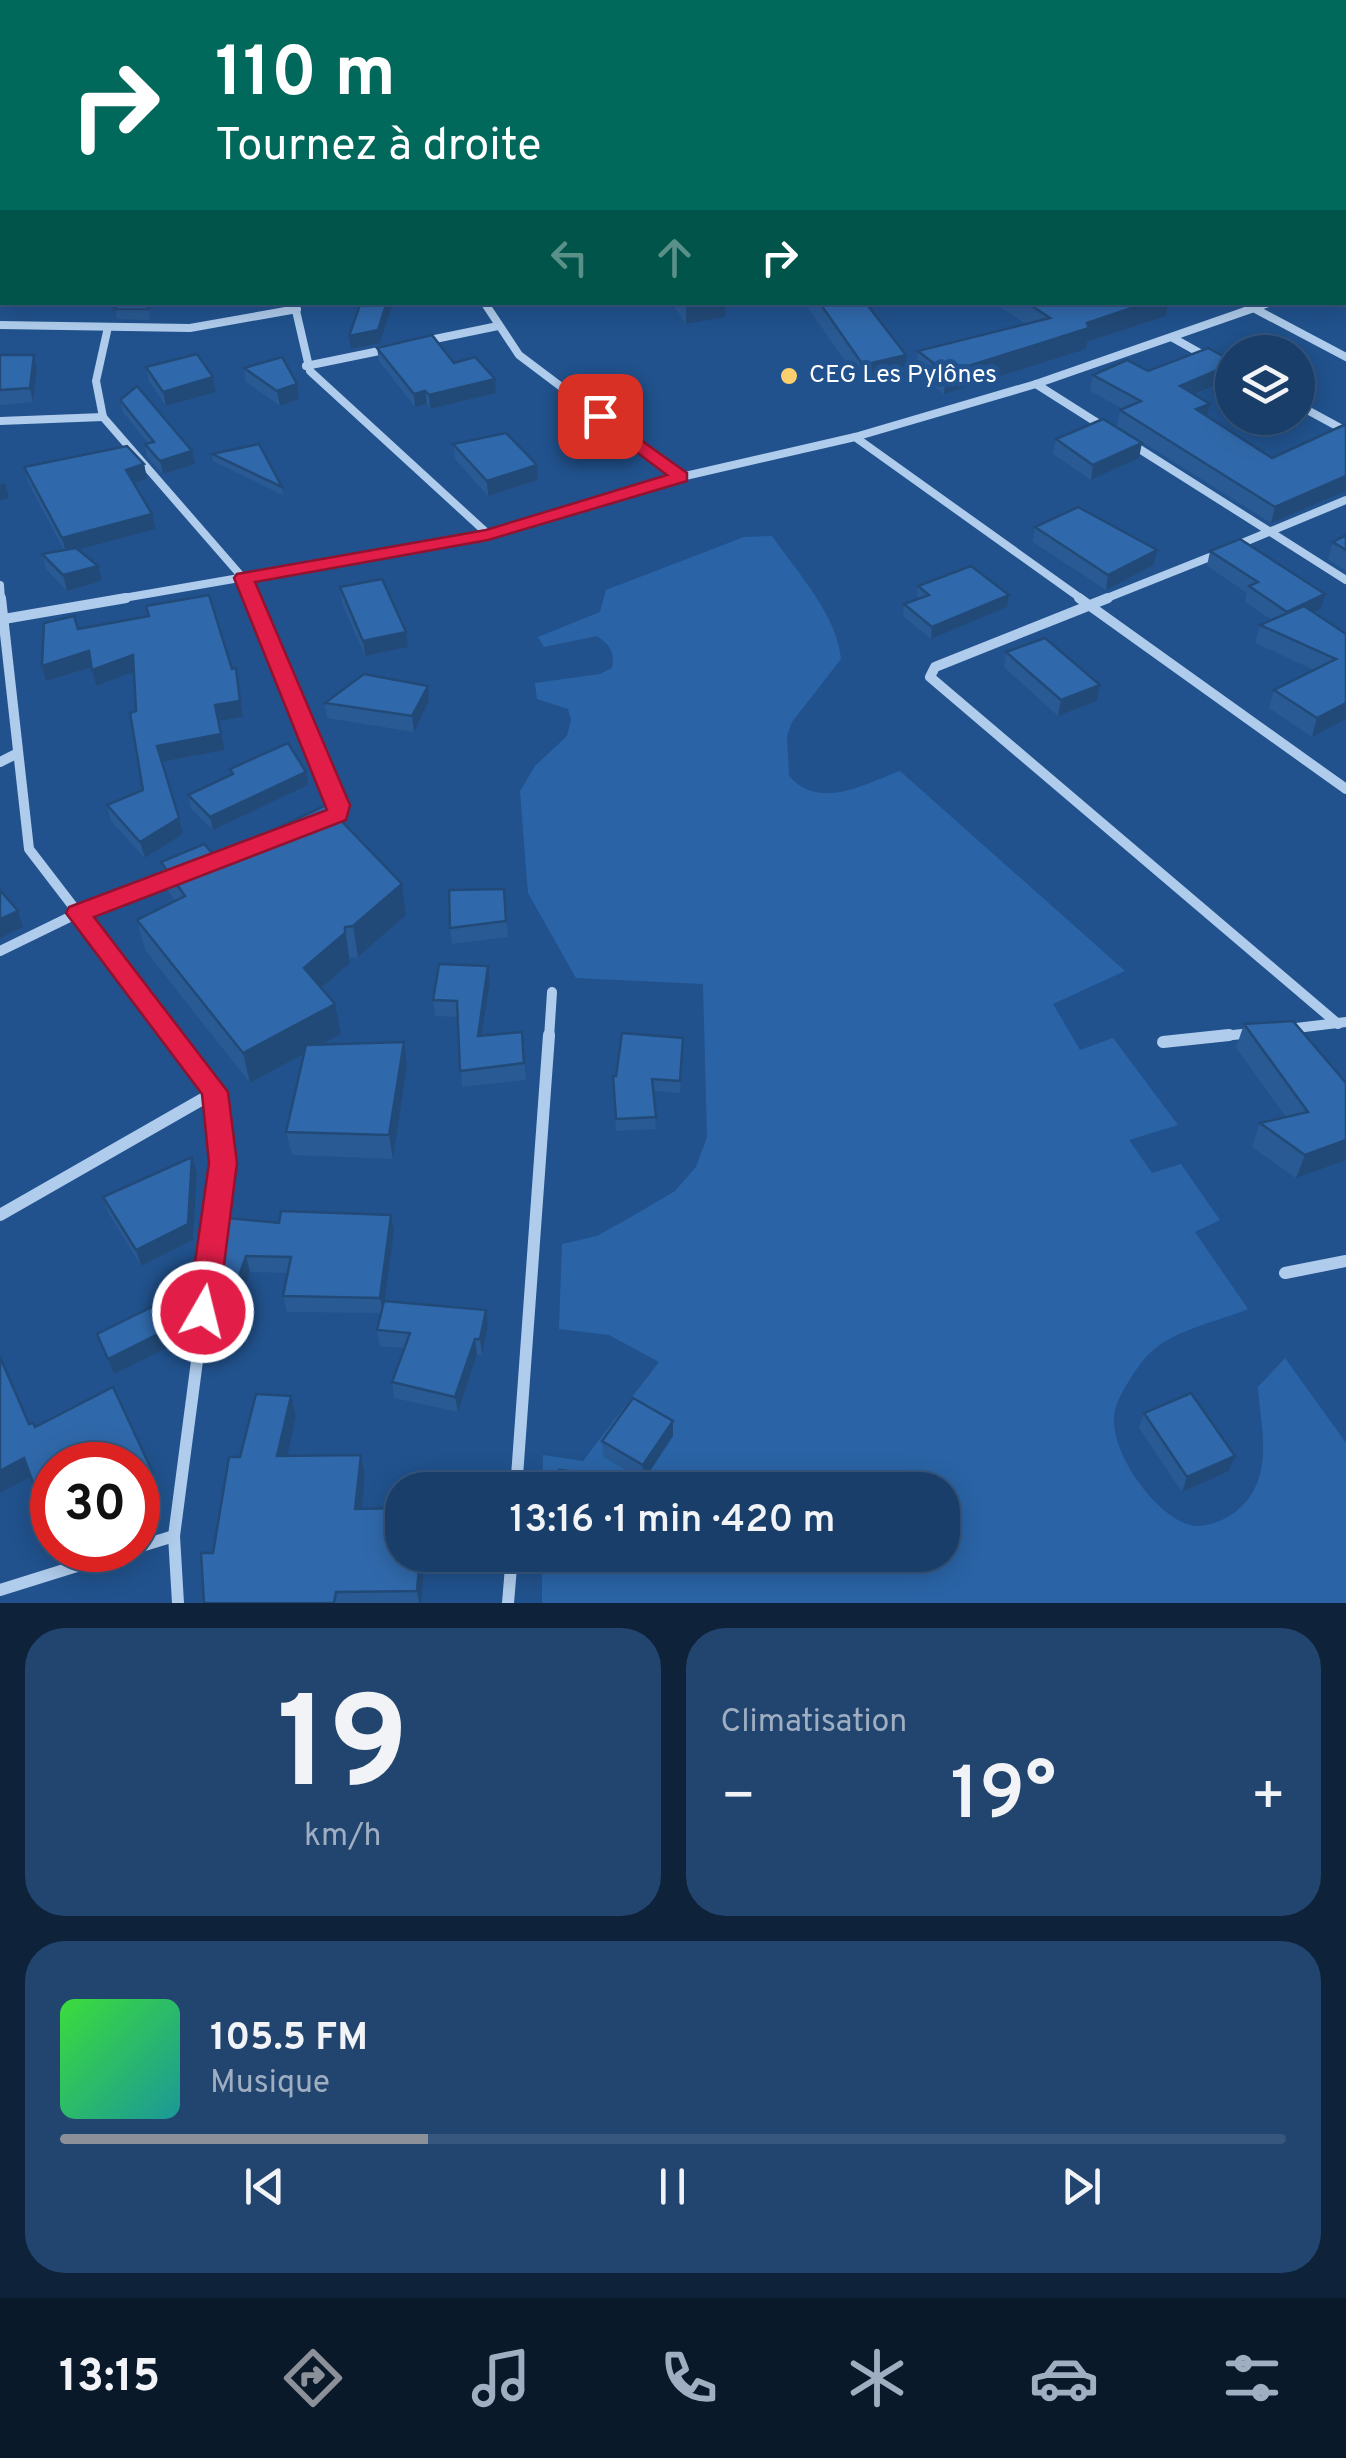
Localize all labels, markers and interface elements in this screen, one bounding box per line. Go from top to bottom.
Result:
text: 110 m [215,32,396,121]
icon: right [50,40,180,170]
text: Tournez à droite [215,119,542,176]
icon: left [542,230,597,285]
icon: ahead [647,230,702,285]
icon: right [752,230,807,285]
map controls [1215,335,1315,435]
button: layers [1215,335,1315,435]
place label: CEG Les Pylônes [809,360,997,392]
marker: CEG Les Pylônes [778,365,800,387]
pin [558,374,643,459]
icon: arrive [573,389,628,444]
position arrow [151,1260,255,1364]
speed limit sign: 30 [30,1442,160,1572]
text: 13:16 · 1 min · 420 m [510,1497,835,1546]
text: 19 [277,1669,409,1834]
text: Climatisation [721,1703,907,1743]
text: 19° [950,1751,1056,1846]
text: − [721,1764,756,1834]
text: + [1251,1764,1286,1834]
text: km/h [304,1817,382,1857]
text: 105.5 FM [210,2015,368,2064]
text: Musique [210,2064,330,2104]
icon: previous [237,2159,292,2214]
icon: pause [645,2159,700,2214]
icon: next [1054,2159,1109,2214]
icon: directions [278,2343,348,2413]
icon: music [466,2343,536,2413]
icon: phone [654,2343,724,2413]
icon: climate [842,2343,912,2413]
icon: car [1029,2343,1099,2413]
icon: filters [1217,2343,1287,2413]
text: 13:15 [59,2350,160,2407]

